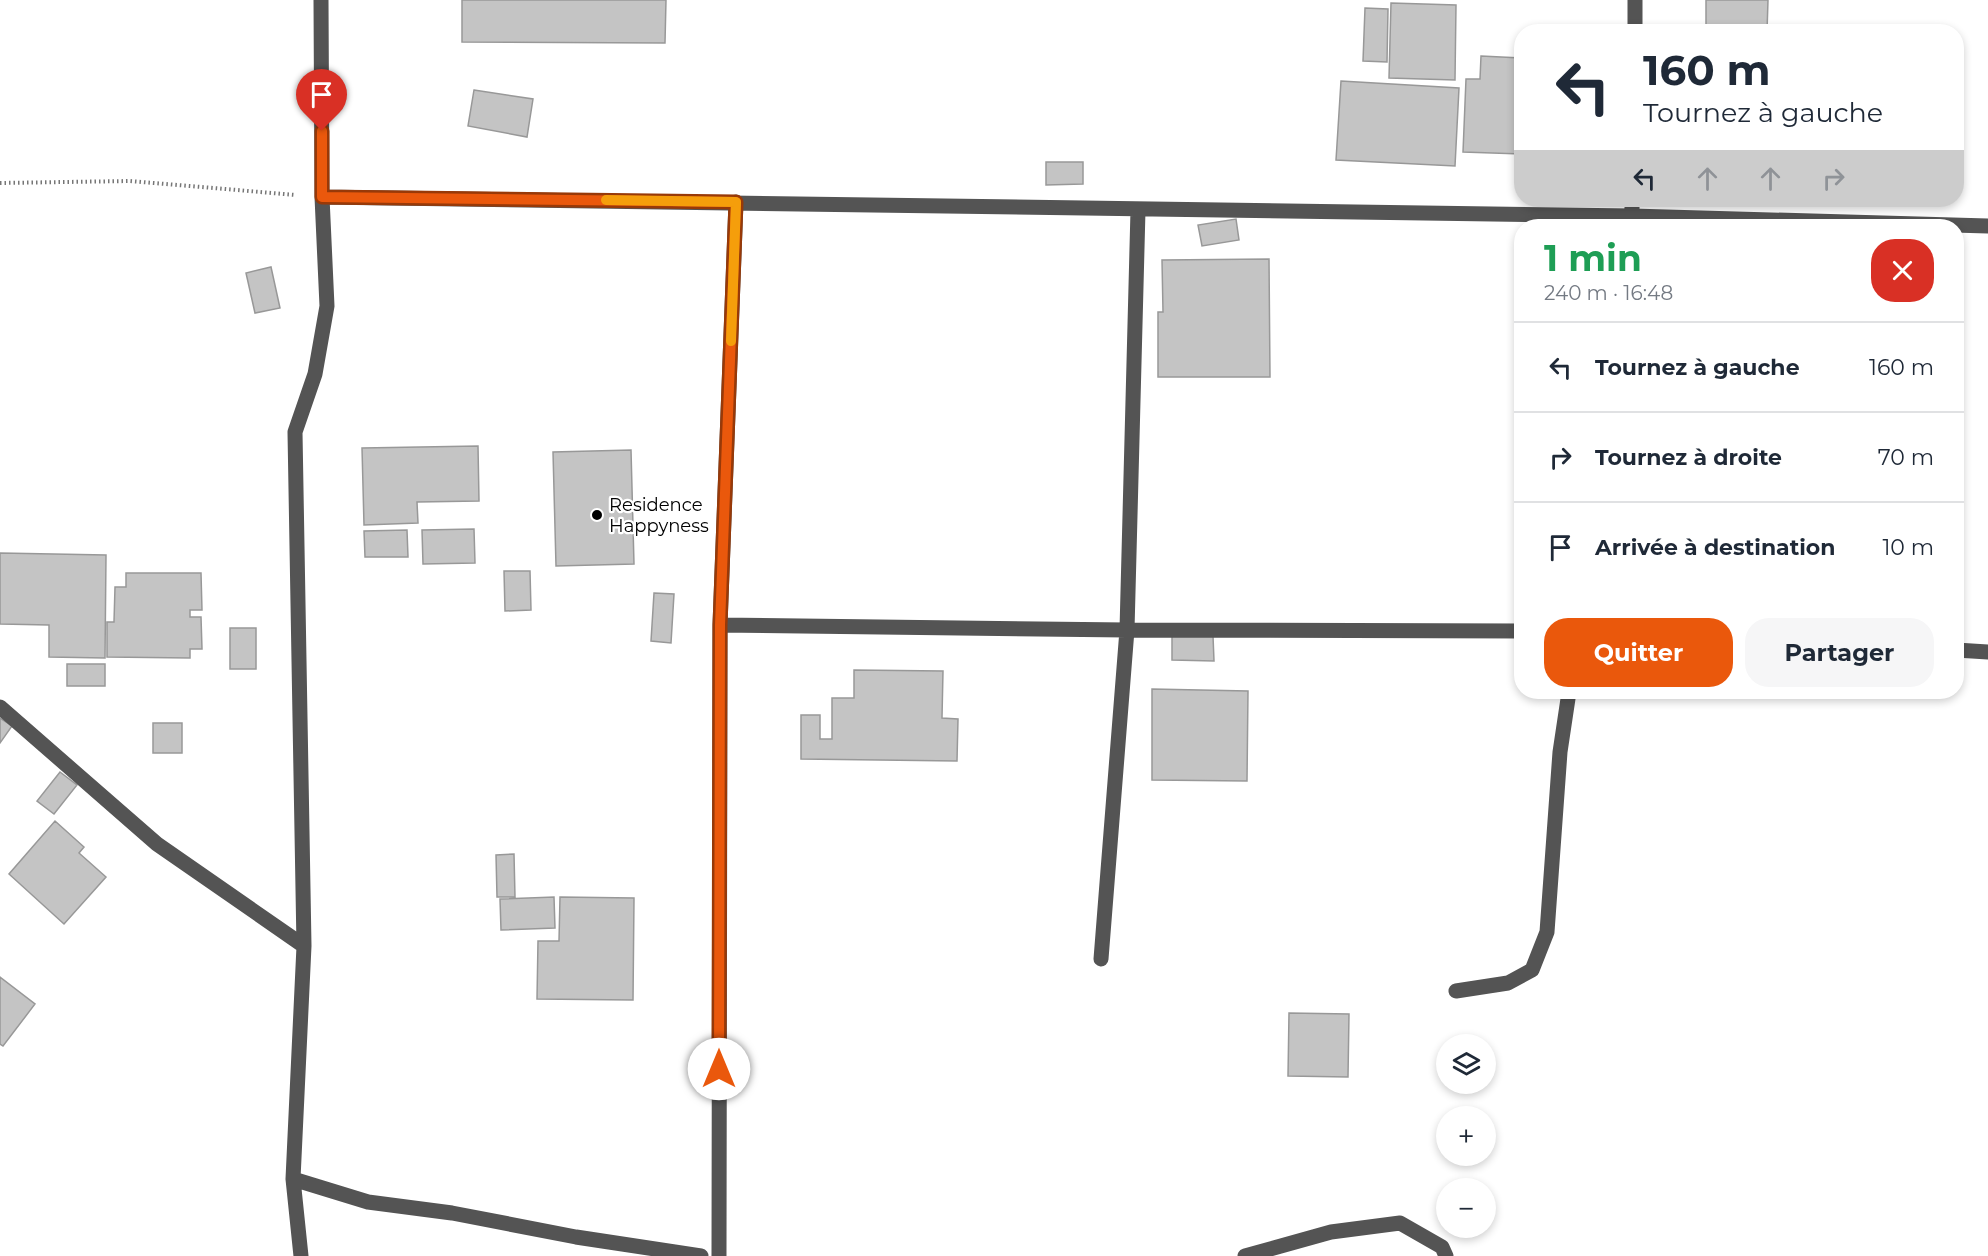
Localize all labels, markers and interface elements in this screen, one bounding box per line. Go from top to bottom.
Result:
text: 160 m [1643,44,1771,96]
icon: left [1544,48,1622,126]
pin [296,69,347,131]
icon: arrive [305,78,338,111]
text: Tournez à gauche [1643,96,1883,129]
icon: left [1628,162,1661,195]
icon: ahead [1691,162,1724,195]
icon: ahead [1754,162,1787,195]
icon: right [1817,162,1850,195]
text: 1 min [1544,236,1642,280]
button: close [1871,239,1934,302]
text: 240 m · 16:48 [1544,281,1673,305]
icon: left [1544,351,1577,384]
text: Tournez à gauche [1595,354,1800,381]
text: 160 m [1869,354,1934,381]
icon: right [1544,441,1577,474]
text: Tournez à droite [1595,444,1782,471]
text: 70 m [1878,444,1934,471]
place label: Residence Happyness [609,494,709,537]
marker: Residence Happyness [590,508,604,522]
icon: arrive [1544,531,1577,564]
text: Arrivée à destination [1595,534,1835,561]
text: 10 m [1882,534,1934,561]
button: Quitter [1544,618,1733,687]
button: Partager [1745,618,1934,687]
map controls [1436,1034,1496,1238]
button: layers [1436,1034,1496,1094]
position arrow [687,1037,751,1101]
button: + [1436,1106,1496,1166]
button: − [1436,1178,1496,1238]

